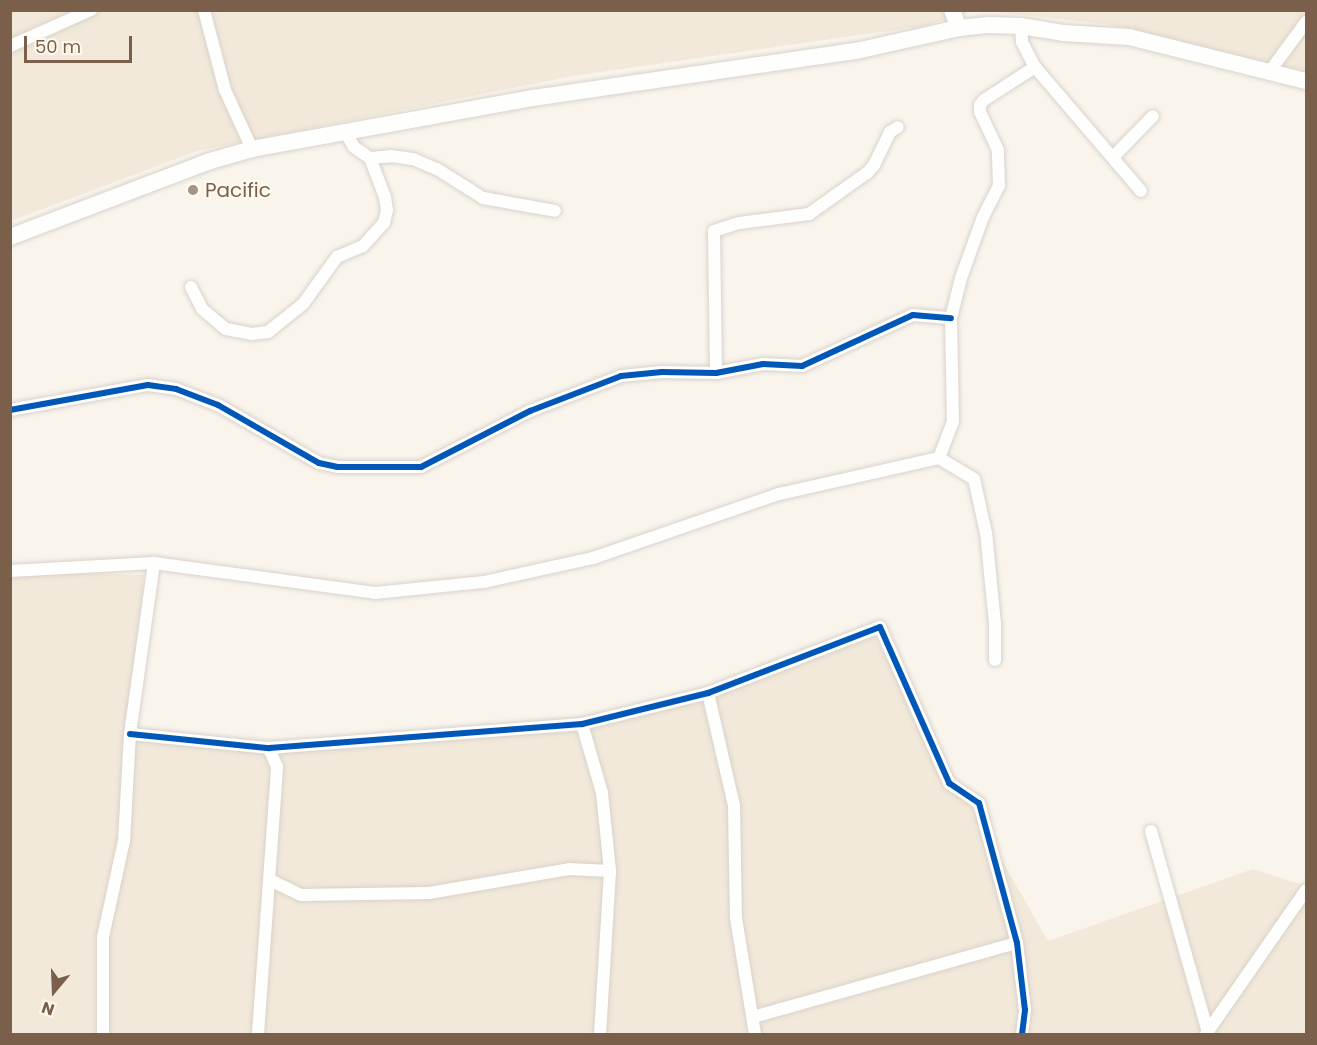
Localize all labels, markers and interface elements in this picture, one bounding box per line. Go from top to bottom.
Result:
scale bar [27,24,135,62]
text: 50 m [35,34,81,59]
place label: Pacific [205,178,271,202]
marker: Pacific [186,183,200,197]
north arrow [24,961,84,1021]
text: N [39,996,57,1021]

